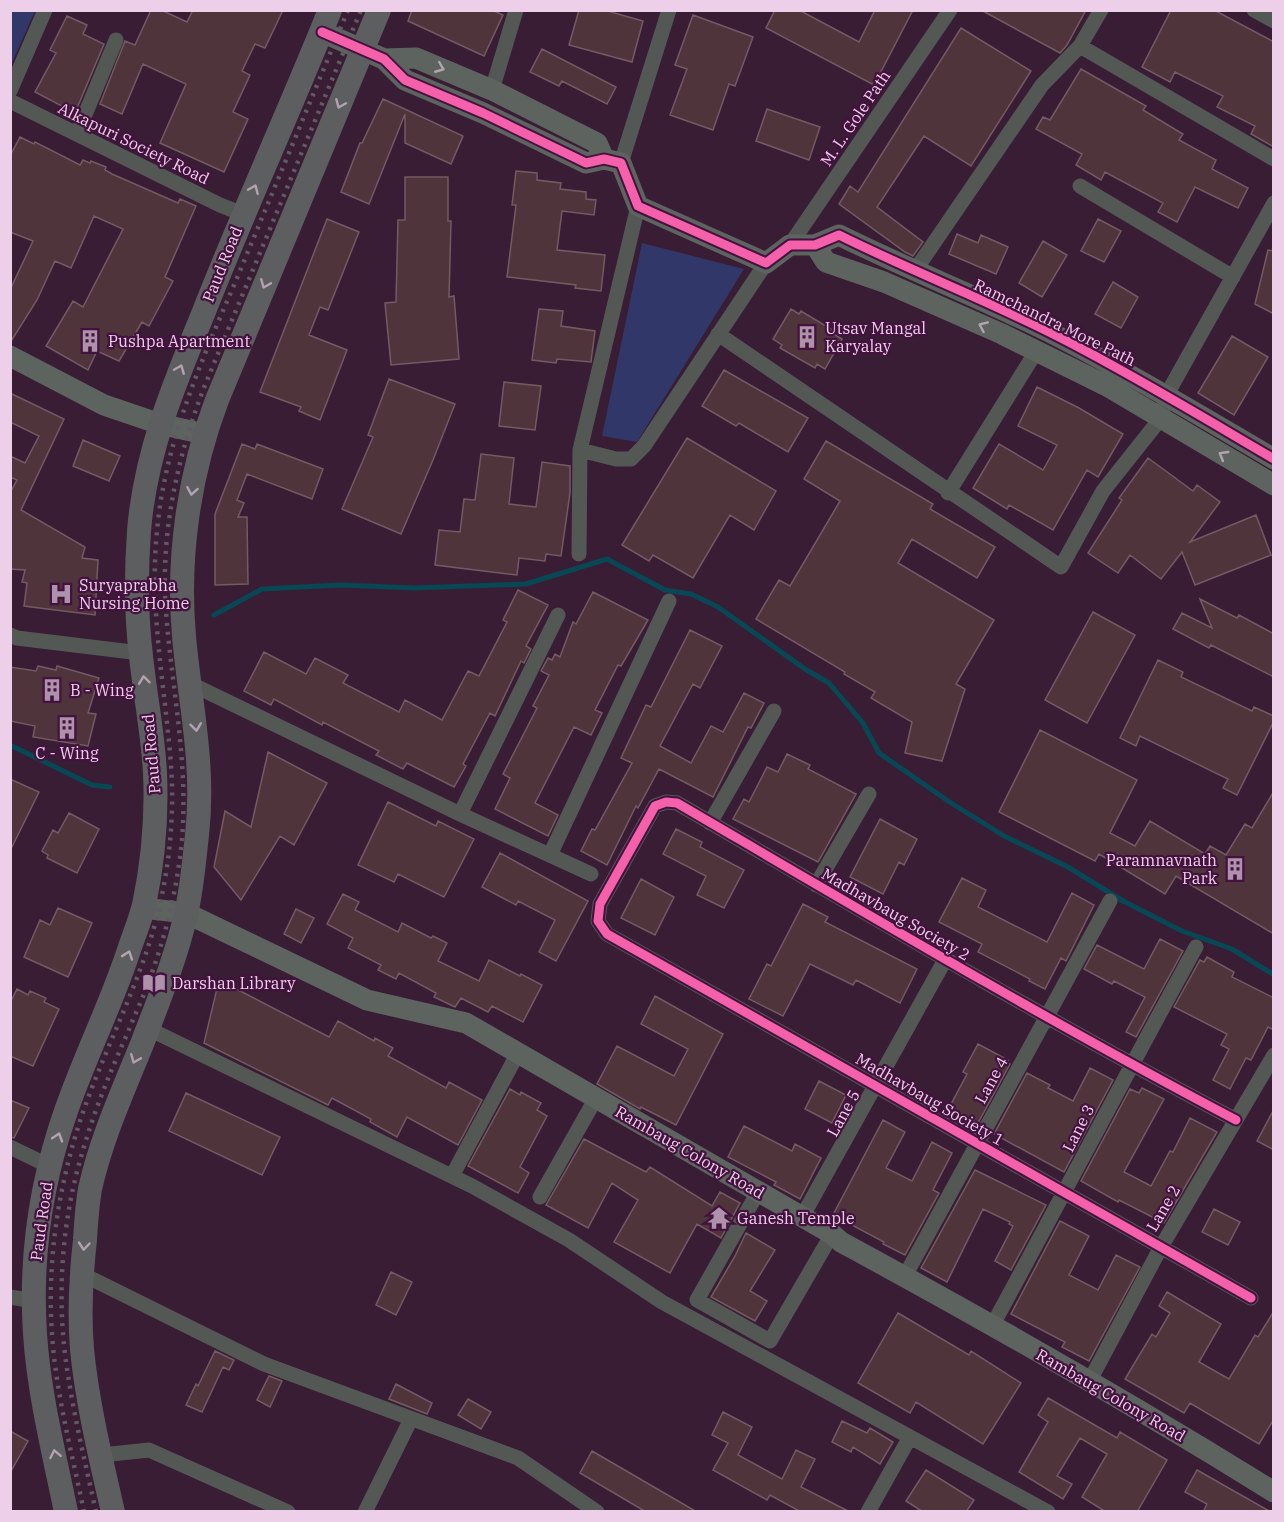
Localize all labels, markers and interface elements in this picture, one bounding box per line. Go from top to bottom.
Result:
one-way arrow [434,61,445,73]
street label: M. L. Gole Path [816,66,894,170]
one-way arrow [335,97,347,108]
street label: Alkapuri Society Road [55,98,213,188]
one-way arrow [246,184,258,195]
street label: Paud Road [198,223,246,305]
street label: Ramchandra More Path [971,274,1139,370]
one-way arrow [260,277,272,288]
place label: Utsav Mangal Karyalay [825,318,926,356]
one-way arrow [979,321,990,333]
building icon: Utsav Mangal Karyalay [794,324,820,350]
building icon: Pushpa Apartment [77,328,103,354]
place label: Pushpa Apartment [108,331,251,351]
one-way arrow [173,365,186,375]
one-way arrow [1219,451,1229,462]
one-way arrow [186,486,199,496]
place label: Suryaprabha Nursing Home [79,575,189,613]
hospital icon: Suryaprabha Nursing Home [48,581,74,607]
one-way arrow [138,676,151,685]
building icon: B - Wing [39,677,65,703]
place label: B - Wing [70,680,134,700]
street label: Paud Road [138,713,164,795]
building icon: C - Wing [54,715,80,741]
one-way arrow [190,722,202,731]
place label: C - Wing [35,743,99,763]
place label: Paramnavnath Park [1106,850,1218,888]
building icon: Paramnavnath Park [1222,856,1248,882]
street label: Madhavbaug Society 2 [818,863,974,965]
one-way arrow [120,950,133,961]
library icon: Darshan Library [141,970,167,996]
place label: Darshan Library [172,973,296,993]
street label: Madhavbaug Society 1 [852,1048,1008,1150]
one-way arrow [130,1053,143,1064]
street label: Lane 4 [970,1053,1012,1107]
street label: Lane 5 [822,1086,864,1140]
street label: Rambaug Colony Road [612,1101,768,1203]
street label: Lane 3 [1058,1101,1098,1155]
one-way arrow [50,1132,63,1143]
street label: Paud Road [26,1180,57,1262]
street label: Lane 2 [1142,1181,1184,1235]
temple icon: Ganesh Temple [706,1205,732,1231]
place label: Ganesh Temple [737,1208,854,1228]
one-way arrow [78,1242,91,1251]
street label: Rambaug Colony Road [1033,1344,1189,1446]
one-way arrow [49,1449,62,1459]

